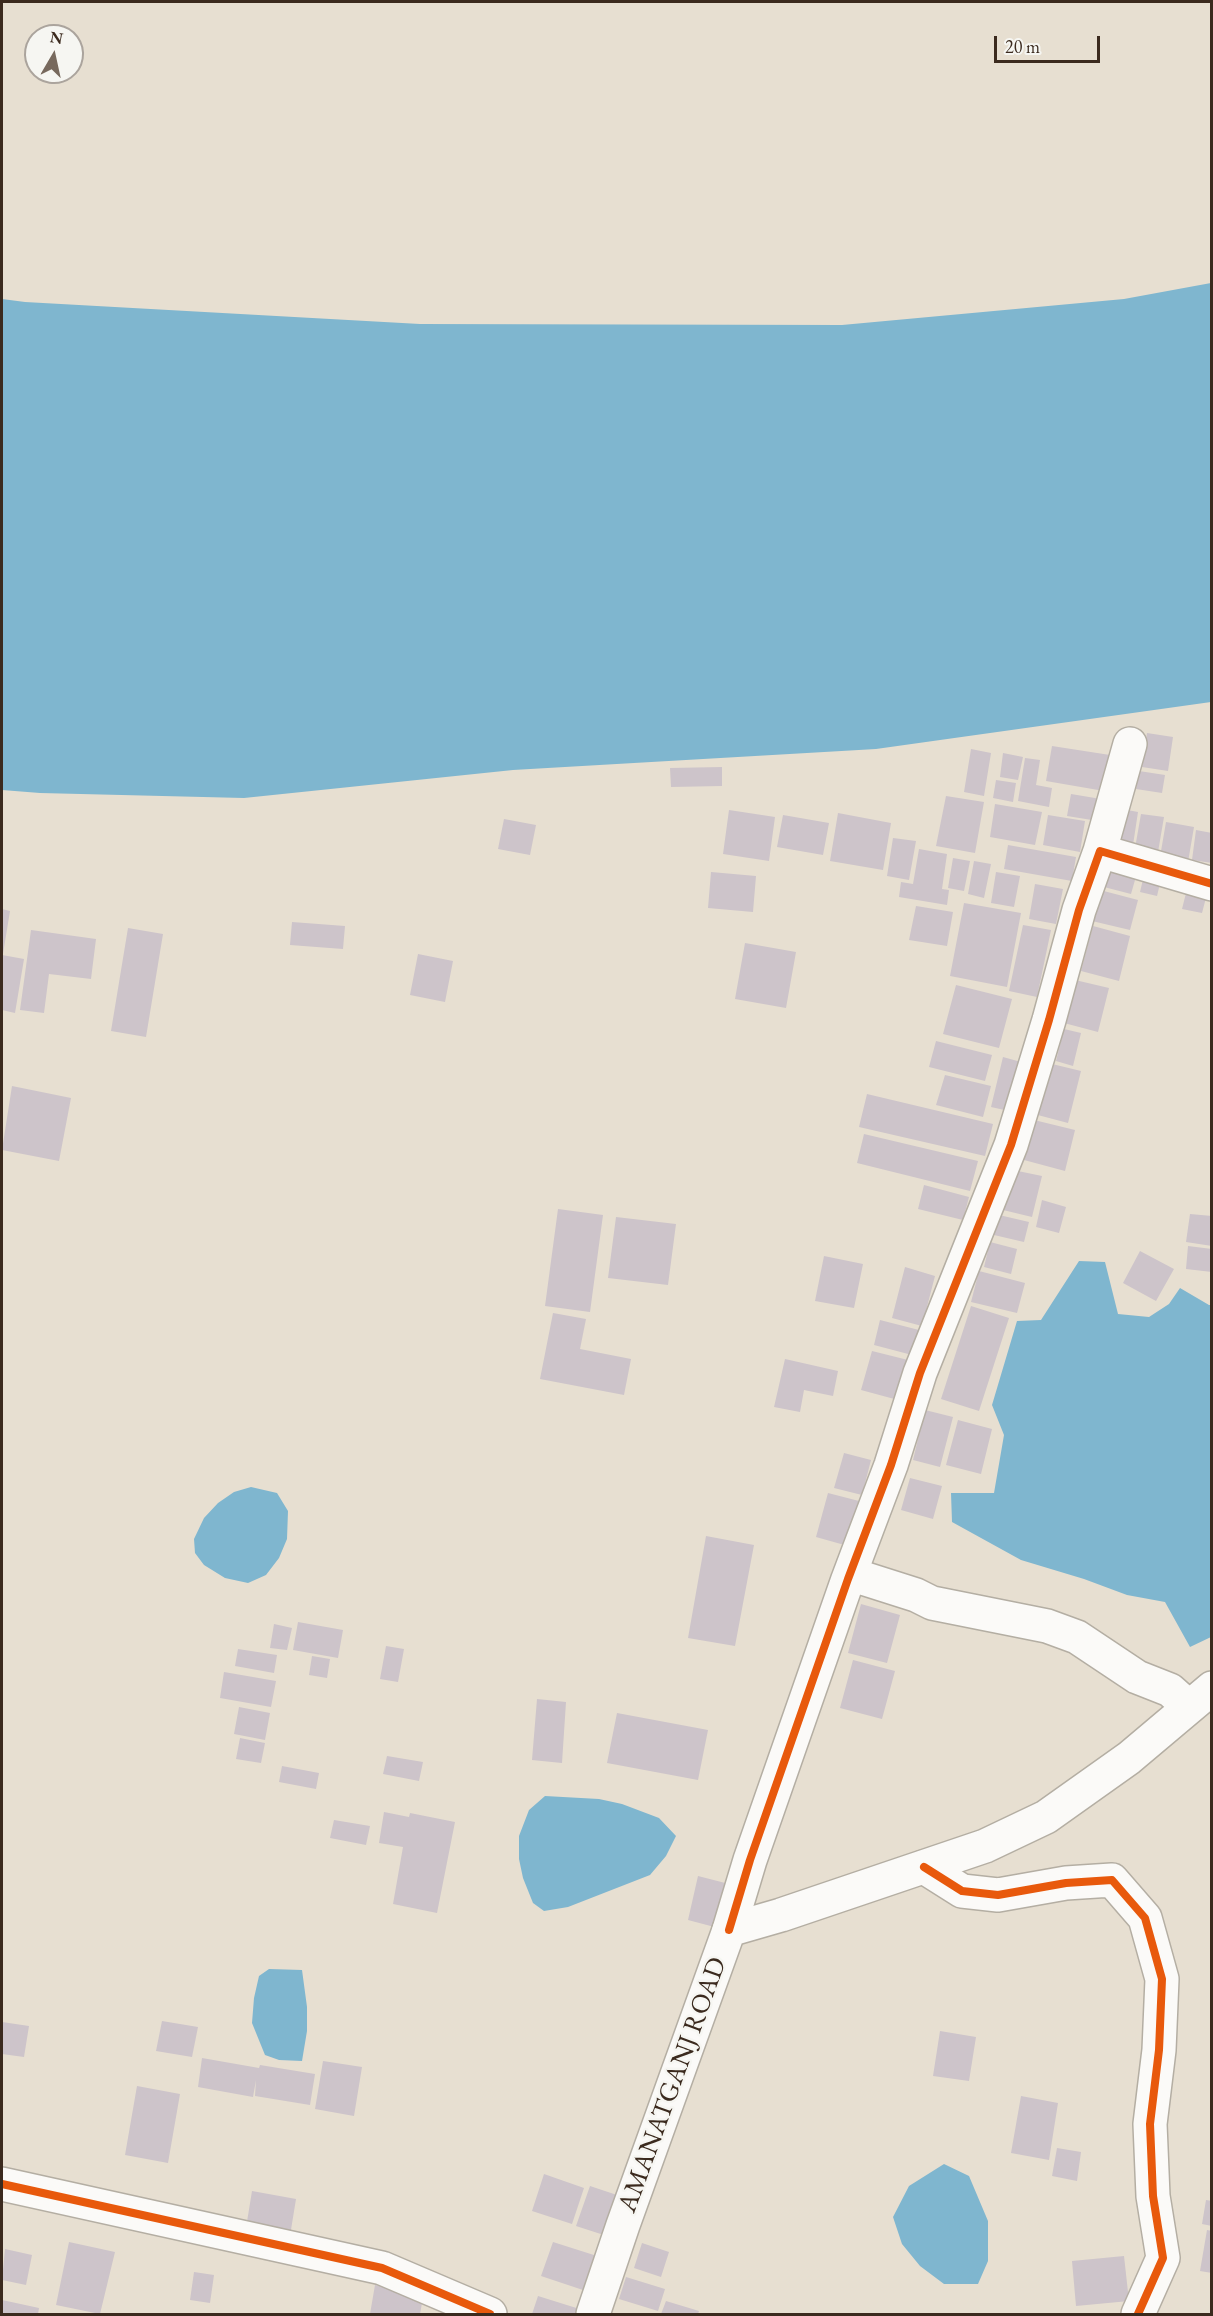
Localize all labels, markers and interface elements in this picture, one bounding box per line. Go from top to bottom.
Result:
north arrow [24,24,84,84]
scale bar [997,24,1104,62]
text: N [49,26,65,49]
text: 20 m [1005,35,1040,58]
street label: AMANATGANJ ROAD [612,1953,734,2217]

